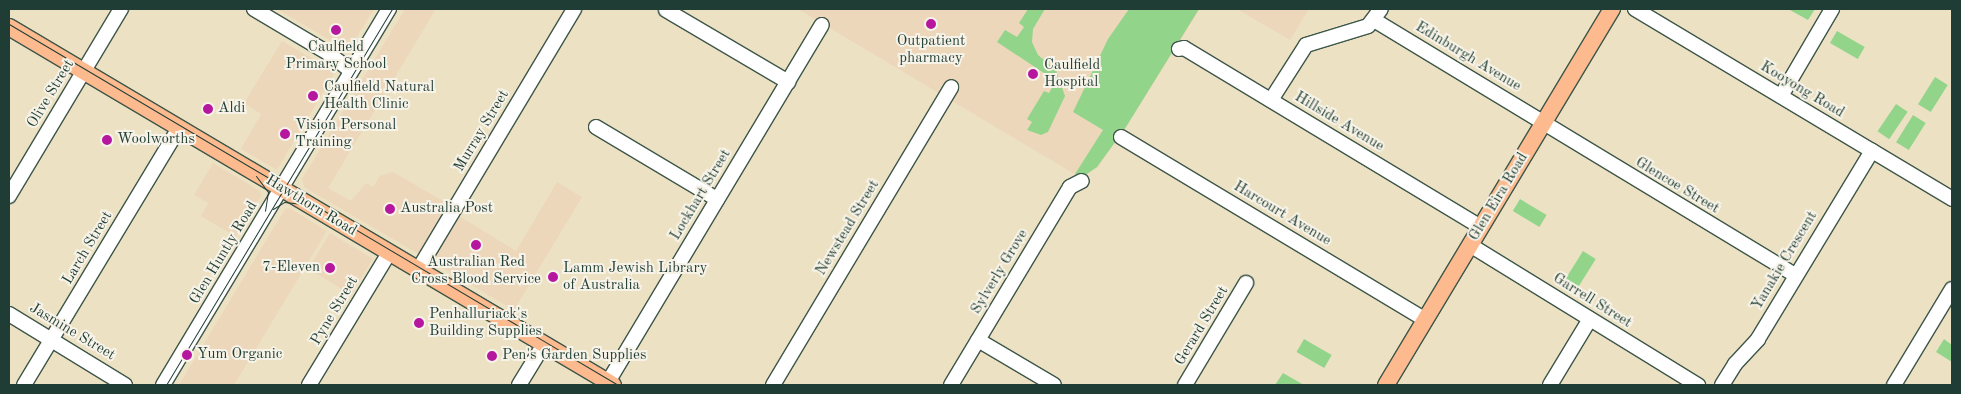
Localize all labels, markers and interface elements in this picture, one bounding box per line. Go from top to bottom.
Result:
marker: Outpatient pharmacy [925,18,937,30]
street label: Edinburgh Avenue [1412,18,1524,96]
marker: Caulfield Primary School [330,24,342,36]
place label: Outpatient pharmacy [897,32,965,67]
place label: Caulfield Primary School [286,38,386,73]
place label: Caulfield Hospital [1044,56,1100,91]
street label: Olive Street [24,57,78,131]
street label: Kooyong Road [1757,58,1847,122]
marker: Caulfield Hospital [1026,67,1040,81]
place label: Caulfield Natural Health Clinic [324,78,434,113]
street label: Murray Street [451,87,513,175]
street label: Hillside Avenue [1291,88,1387,156]
marker: Caulfield Natural Health Clinic [306,89,320,103]
place label: Aldi [218,100,245,118]
marker: Aldi [202,103,214,115]
place label: Vision Personal Training [295,116,396,151]
marker: Vision Personal Training [279,128,291,140]
place label: Woolworths [117,131,195,149]
marker: Woolworths [101,134,113,146]
street label: Lockhart Street [667,146,735,244]
street label: Glen Eira Road [1466,150,1532,244]
street label: Glencoe Street [1632,154,1722,218]
street label: Hawthorn Road [262,172,360,240]
street label: Newstead Street [812,177,884,279]
street label: Harcourt Avenue [1230,178,1334,250]
street label: Glen Huntly Road [186,198,262,308]
place label: Australia Post [400,200,493,218]
marker: Australia Post [384,203,396,215]
street label: Larch Street [59,208,117,288]
street label: Yanakie Crescent [1748,208,1822,314]
street label: Sylverly Grove [968,226,1032,318]
marker: Australian Red Cross Blood Service [470,239,482,251]
place label: Australian Red Cross Blood Service [411,253,541,288]
place label: 7-Eleven [262,259,320,277]
place label: Lamm Jewish Library of Australia [563,259,707,294]
marker: 7-Eleven [324,262,336,274]
street label: Garrell Street [1549,270,1635,332]
marker: Lamm Jewish Library of Australia [547,271,559,283]
street label: Pyne Street [307,273,363,349]
street label: Gerard Street [1171,283,1233,369]
street label: Jasmine Street [26,299,118,365]
place label: Penhalluriack's Building Supplies [429,305,542,340]
marker: Penhalluriack's Building Supplies [413,317,425,329]
place label: Yum Organic [197,346,282,364]
place label: Pen's Garden Supplies [502,347,646,365]
marker: Yum Organic [181,349,193,361]
marker: Pen's Garden Supplies [486,350,498,362]

